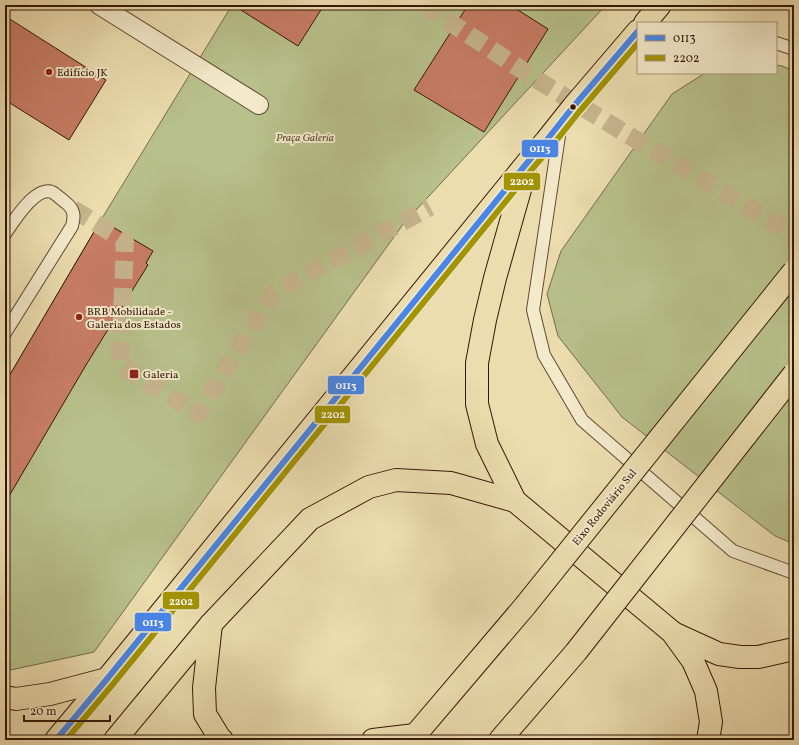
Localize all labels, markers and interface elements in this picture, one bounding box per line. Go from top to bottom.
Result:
legend [637,22,777,74]
text: 0113 [673,31,696,47]
text: 2202 [673,51,699,67]
place label: Edifício JK [57,66,108,81]
marker: Edifício JK [44,67,54,77]
unlabelled marker [568,102,578,112]
park label: Praça Galeria [276,131,334,146]
line badge: 0113 [521,139,559,158]
text: 0113 [529,142,551,157]
line badge: 2202 [503,172,541,191]
text: 2202 [510,175,534,190]
place label: BRB Mobilidade - Galeria dos Estados [87,305,181,333]
marker: BRB Mobilidade - Galeria dos Estados [74,312,84,322]
marker: Galeria [128,368,140,380]
place label: Galeria [143,368,179,383]
line badge: 0113 [327,375,365,395]
text: 0113 [335,379,357,394]
line badge: 2202 [314,405,351,424]
text: 2202 [321,408,345,423]
street label: Eixo Rodoviário Sul [570,466,641,549]
line badge: 2202 [162,591,200,610]
text: 2202 [169,595,193,610]
line badge: 0113 [134,612,172,632]
text: 0113 [142,616,164,631]
scale bar [24,697,110,723]
text: 20 m [30,704,57,720]

